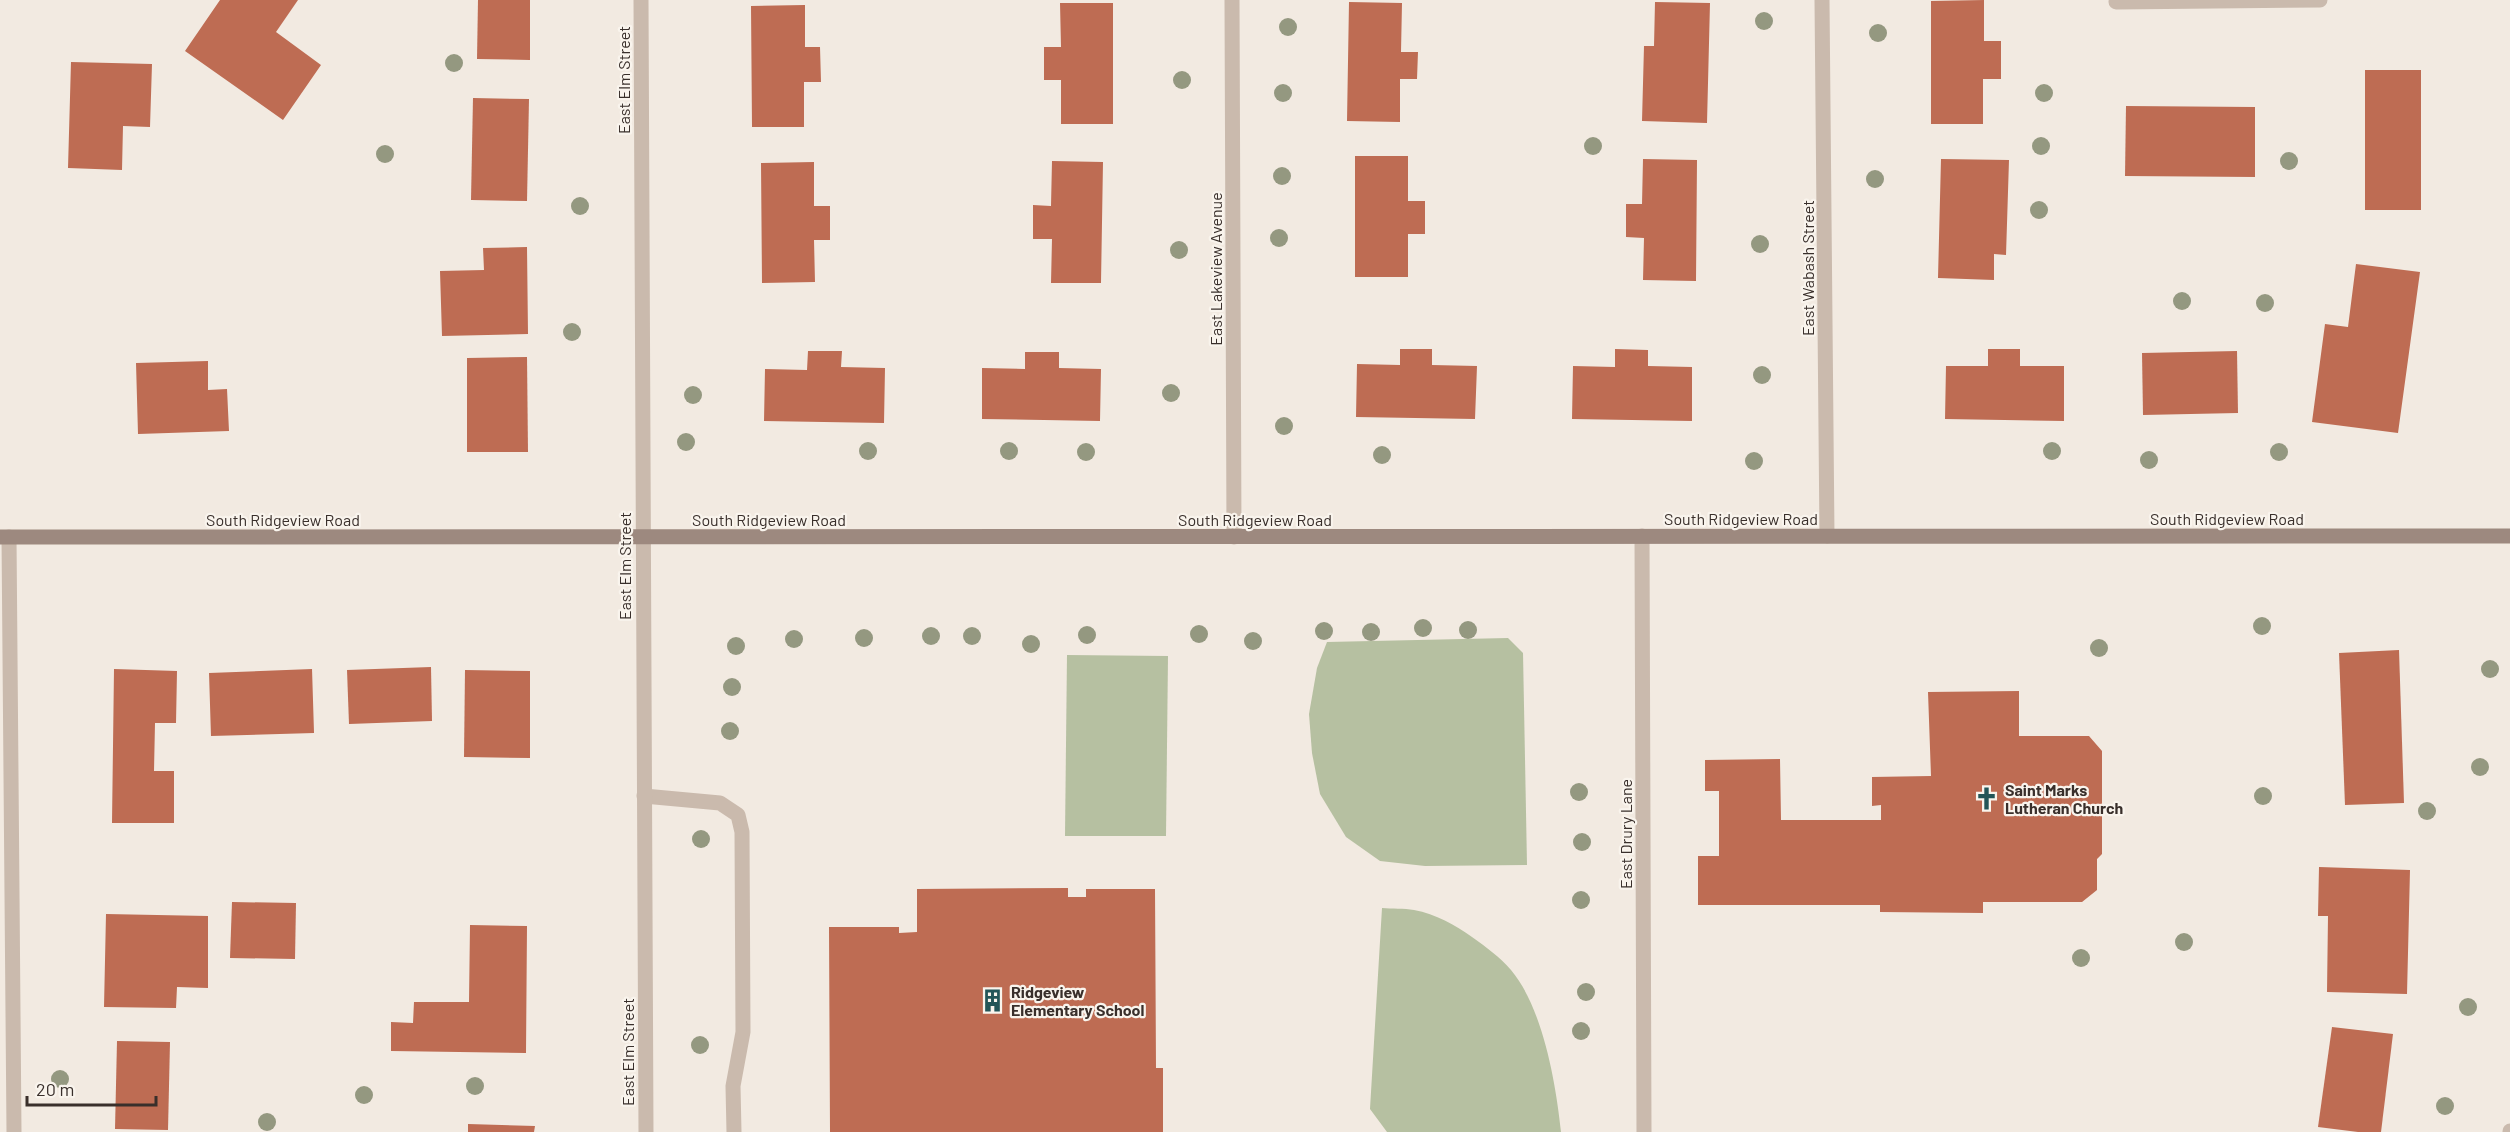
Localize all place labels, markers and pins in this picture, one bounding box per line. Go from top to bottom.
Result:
place label: Saint Marks Lutheran Church [2005,780,2123,817]
church icon: Saint Marks Lutheran Church [1974,785,2000,811]
place label: Ridgeview Elementary School [1011,982,1145,1019]
building icon: Ridgeview Elementary School [980,987,1006,1013]

